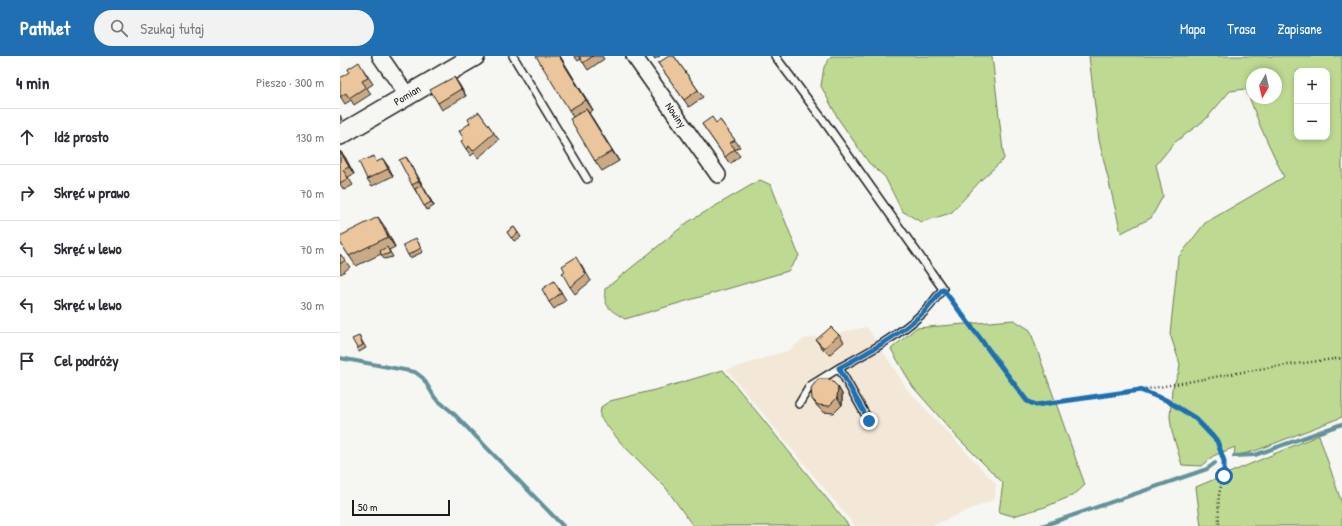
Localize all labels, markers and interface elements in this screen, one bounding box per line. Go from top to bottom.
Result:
search box [94,10,374,46]
text: Pathlet [20,15,70,41]
icon: search [108,17,130,39]
text: Szukaj tutaj [140,18,204,39]
text: Mapa [1180,19,1205,38]
text: Trasa [1227,19,1256,38]
text: Zapisane [1278,19,1322,38]
north arrow [1246,68,1282,104]
map controls [1294,68,1330,140]
button: + [1294,68,1330,104]
text: 4 min [16,71,49,94]
text: Pieszo · 300 m [256,73,324,91]
street label: Pomian [391,82,423,108]
street label: Nowiny [662,100,690,131]
button: − [1294,104,1330,140]
icon: ahead [16,126,38,148]
text: Idź prosto [54,126,108,147]
text: 130 m [296,128,324,146]
icon: right [16,182,38,204]
text: Skręć w prawo [54,182,130,203]
text: 70 m [300,184,324,202]
icon: left [16,238,38,260]
text: Skręć w lewo [54,238,121,259]
text: 70 m [300,240,324,258]
icon: left [16,294,38,316]
text: Skręć w lewo [54,294,121,315]
text: 30 m [301,296,324,314]
icon: arrive [16,350,38,372]
text: Cel podróży [54,350,119,371]
route end [860,412,878,430]
route start [1215,467,1233,485]
scale bar [352,498,450,517]
text: 50 m [358,500,378,514]

